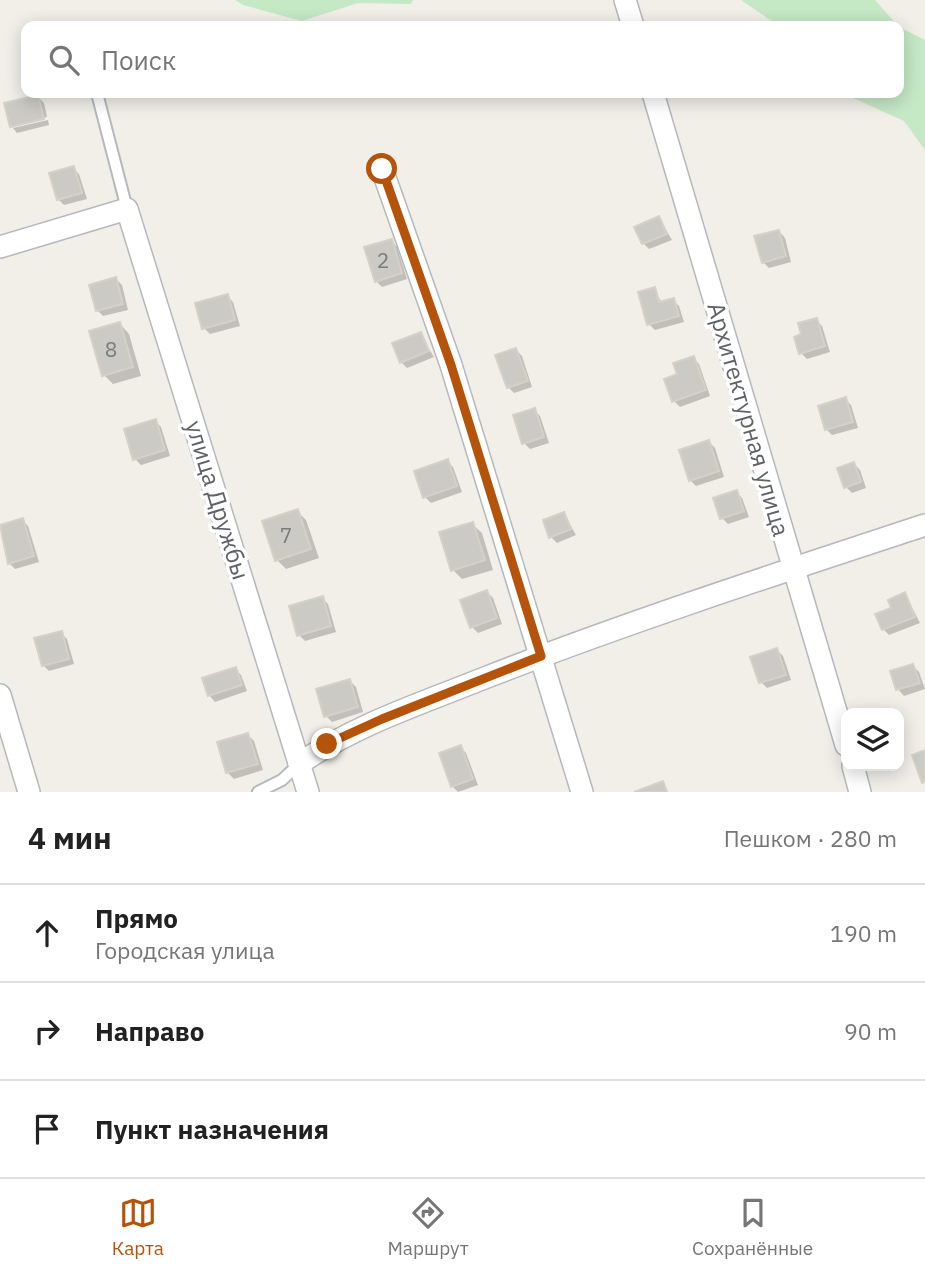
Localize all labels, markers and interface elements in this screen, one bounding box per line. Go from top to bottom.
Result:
search box [21,21,904,98]
icon: search [45,41,83,79]
text: Поиск [101,43,176,77]
route start [366,153,397,184]
house number: 2 [377,246,389,274]
street label: Архитектурная улица [700,298,798,540]
house number: 8 [105,335,117,363]
street label: улица Дружбы [179,417,257,583]
house number: 7 [280,521,292,549]
map controls [841,708,904,771]
button: layers [841,708,904,771]
route end [311,728,342,759]
text: 4 мин [28,818,112,857]
text: Пешком · 280 m [724,823,897,853]
text: Прямо [95,901,178,935]
icon: ahead [28,914,66,952]
text: 190 m [830,918,897,948]
text: Городская улица [95,935,275,965]
icon: right [28,1012,66,1050]
text: Направо [95,1014,204,1048]
text: 90 m [844,1016,897,1046]
icon: arrive [28,1110,66,1148]
text: Пункт назначения [95,1112,329,1146]
tab: Карта [112,1194,164,1260]
tab: Маршрут [387,1194,469,1260]
tab: Сохранённые [692,1194,813,1260]

